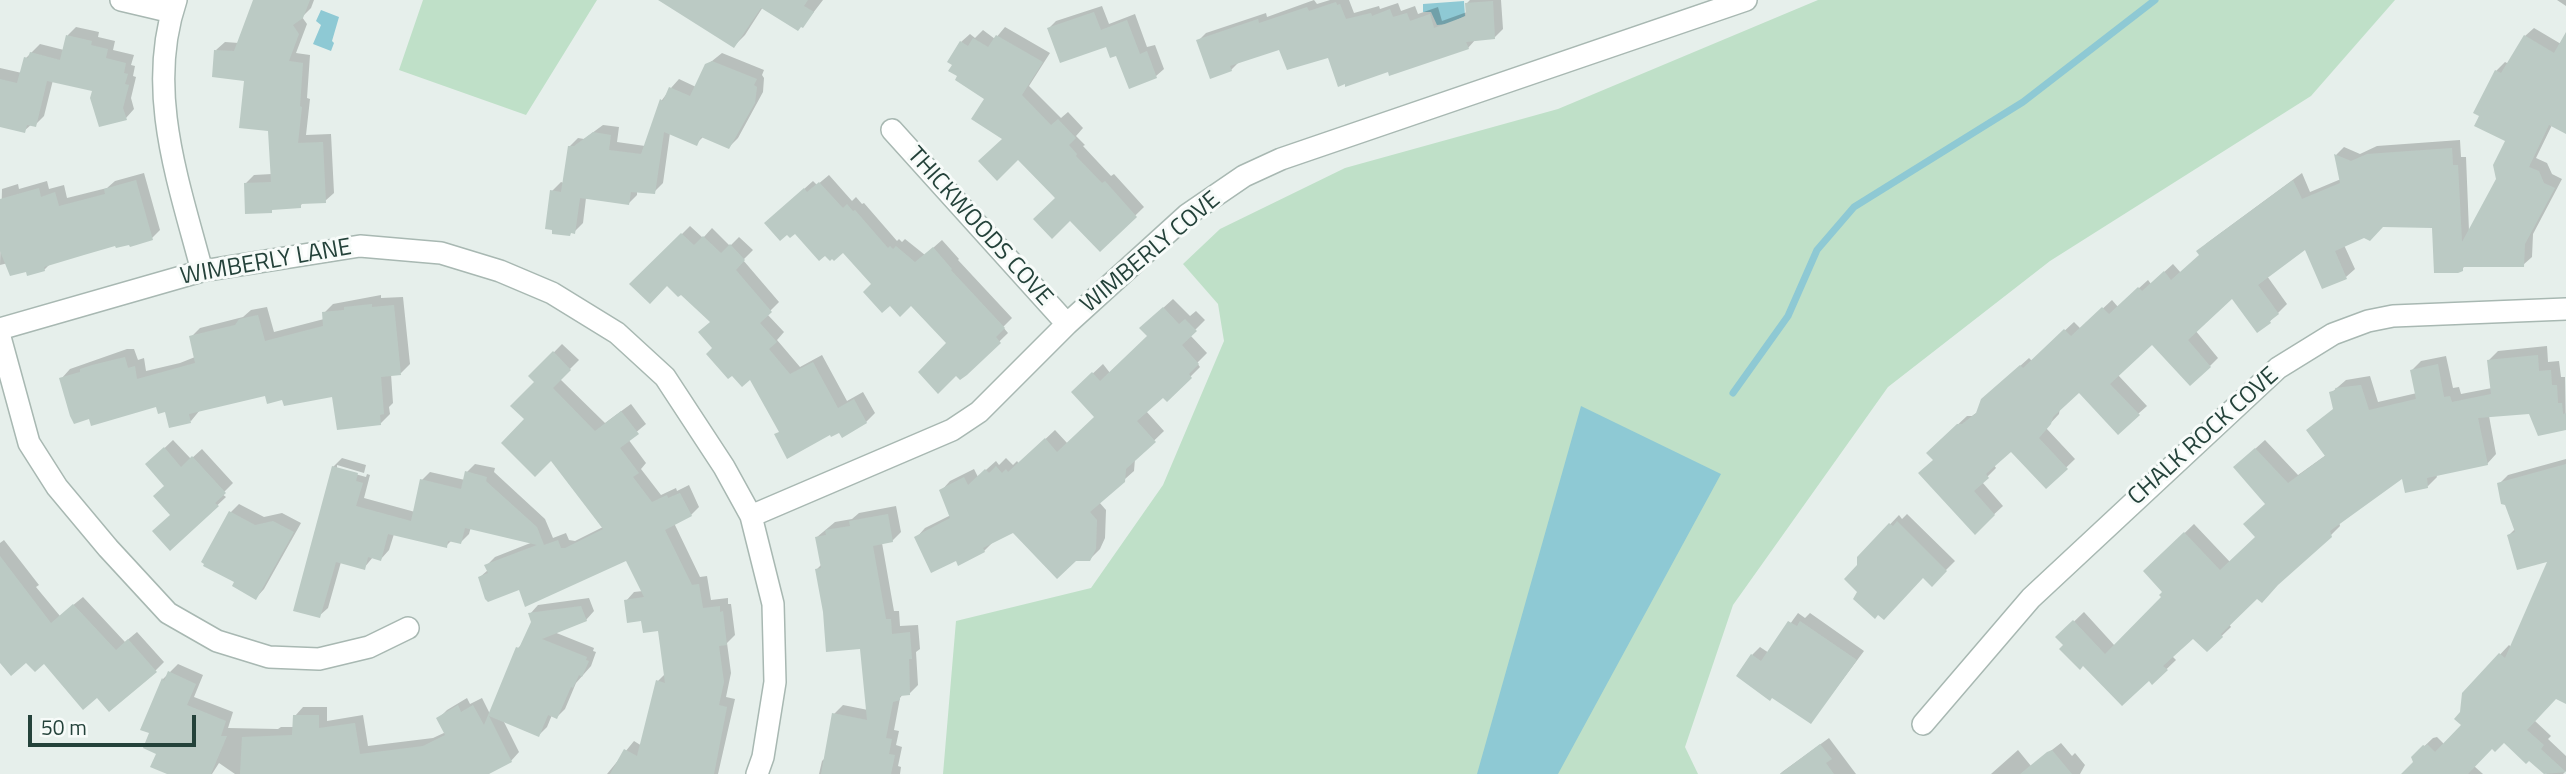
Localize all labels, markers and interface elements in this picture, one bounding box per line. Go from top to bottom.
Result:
street label: THICKWOODS COVE [900,142,1058,312]
street label: WIMBERLY COVE [1075,186,1227,320]
street label: WIMBERLY LANE [178,234,354,292]
street label: CHALK ROCK COVE [2123,362,2285,512]
scale bar [32,700,200,744]
text: 50 m [41,711,87,743]

